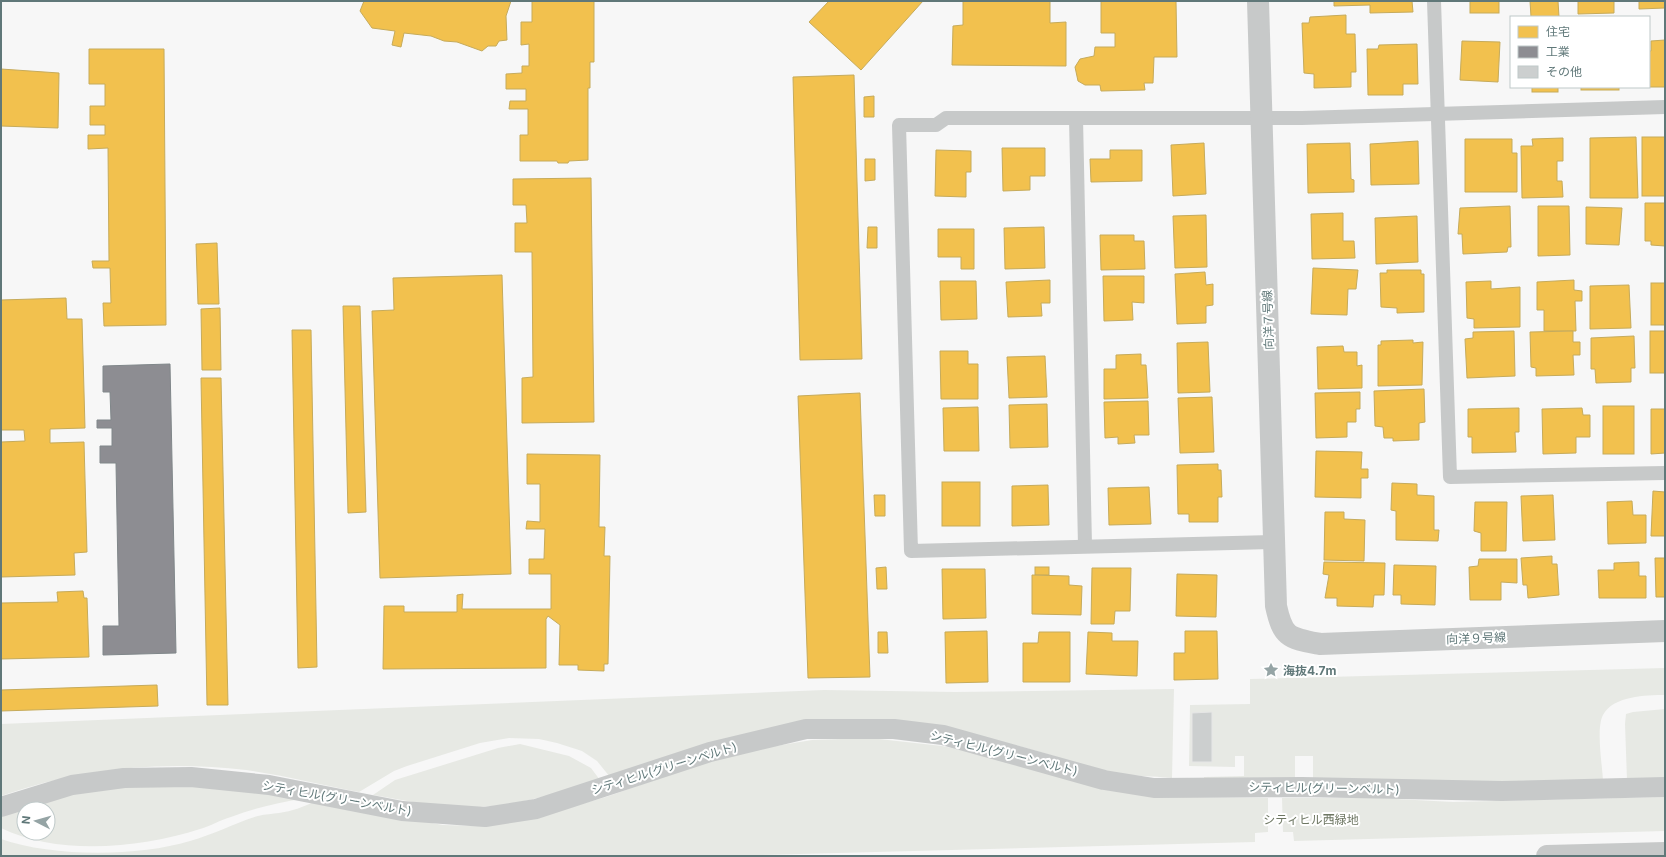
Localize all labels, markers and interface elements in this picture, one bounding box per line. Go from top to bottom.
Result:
legend [1510,16,1650,88]
text: 住宅 [1546,24,1570,39]
text: 工業 [1546,44,1570,59]
text: その他 [1546,64,1582,79]
street label: 向洋７号線 [1259,290,1277,350]
street label: 向洋９号線 [1446,629,1506,647]
place icon: 海抜4.7m [1262,661,1280,679]
place label: 海抜4.7m [1283,663,1336,678]
street label: シティヒル(グリーンベルト) [929,727,1079,779]
street label: シティヒル(グリーンベルト) [589,739,739,797]
street label: シティヒル(グリーンベルト) [261,777,413,819]
street label: シティヒル(グリーンベルト) [1248,779,1400,797]
north arrow [16,801,56,841]
park label: シティヒル西緑地 [1263,812,1359,827]
text: N [19,815,33,825]

